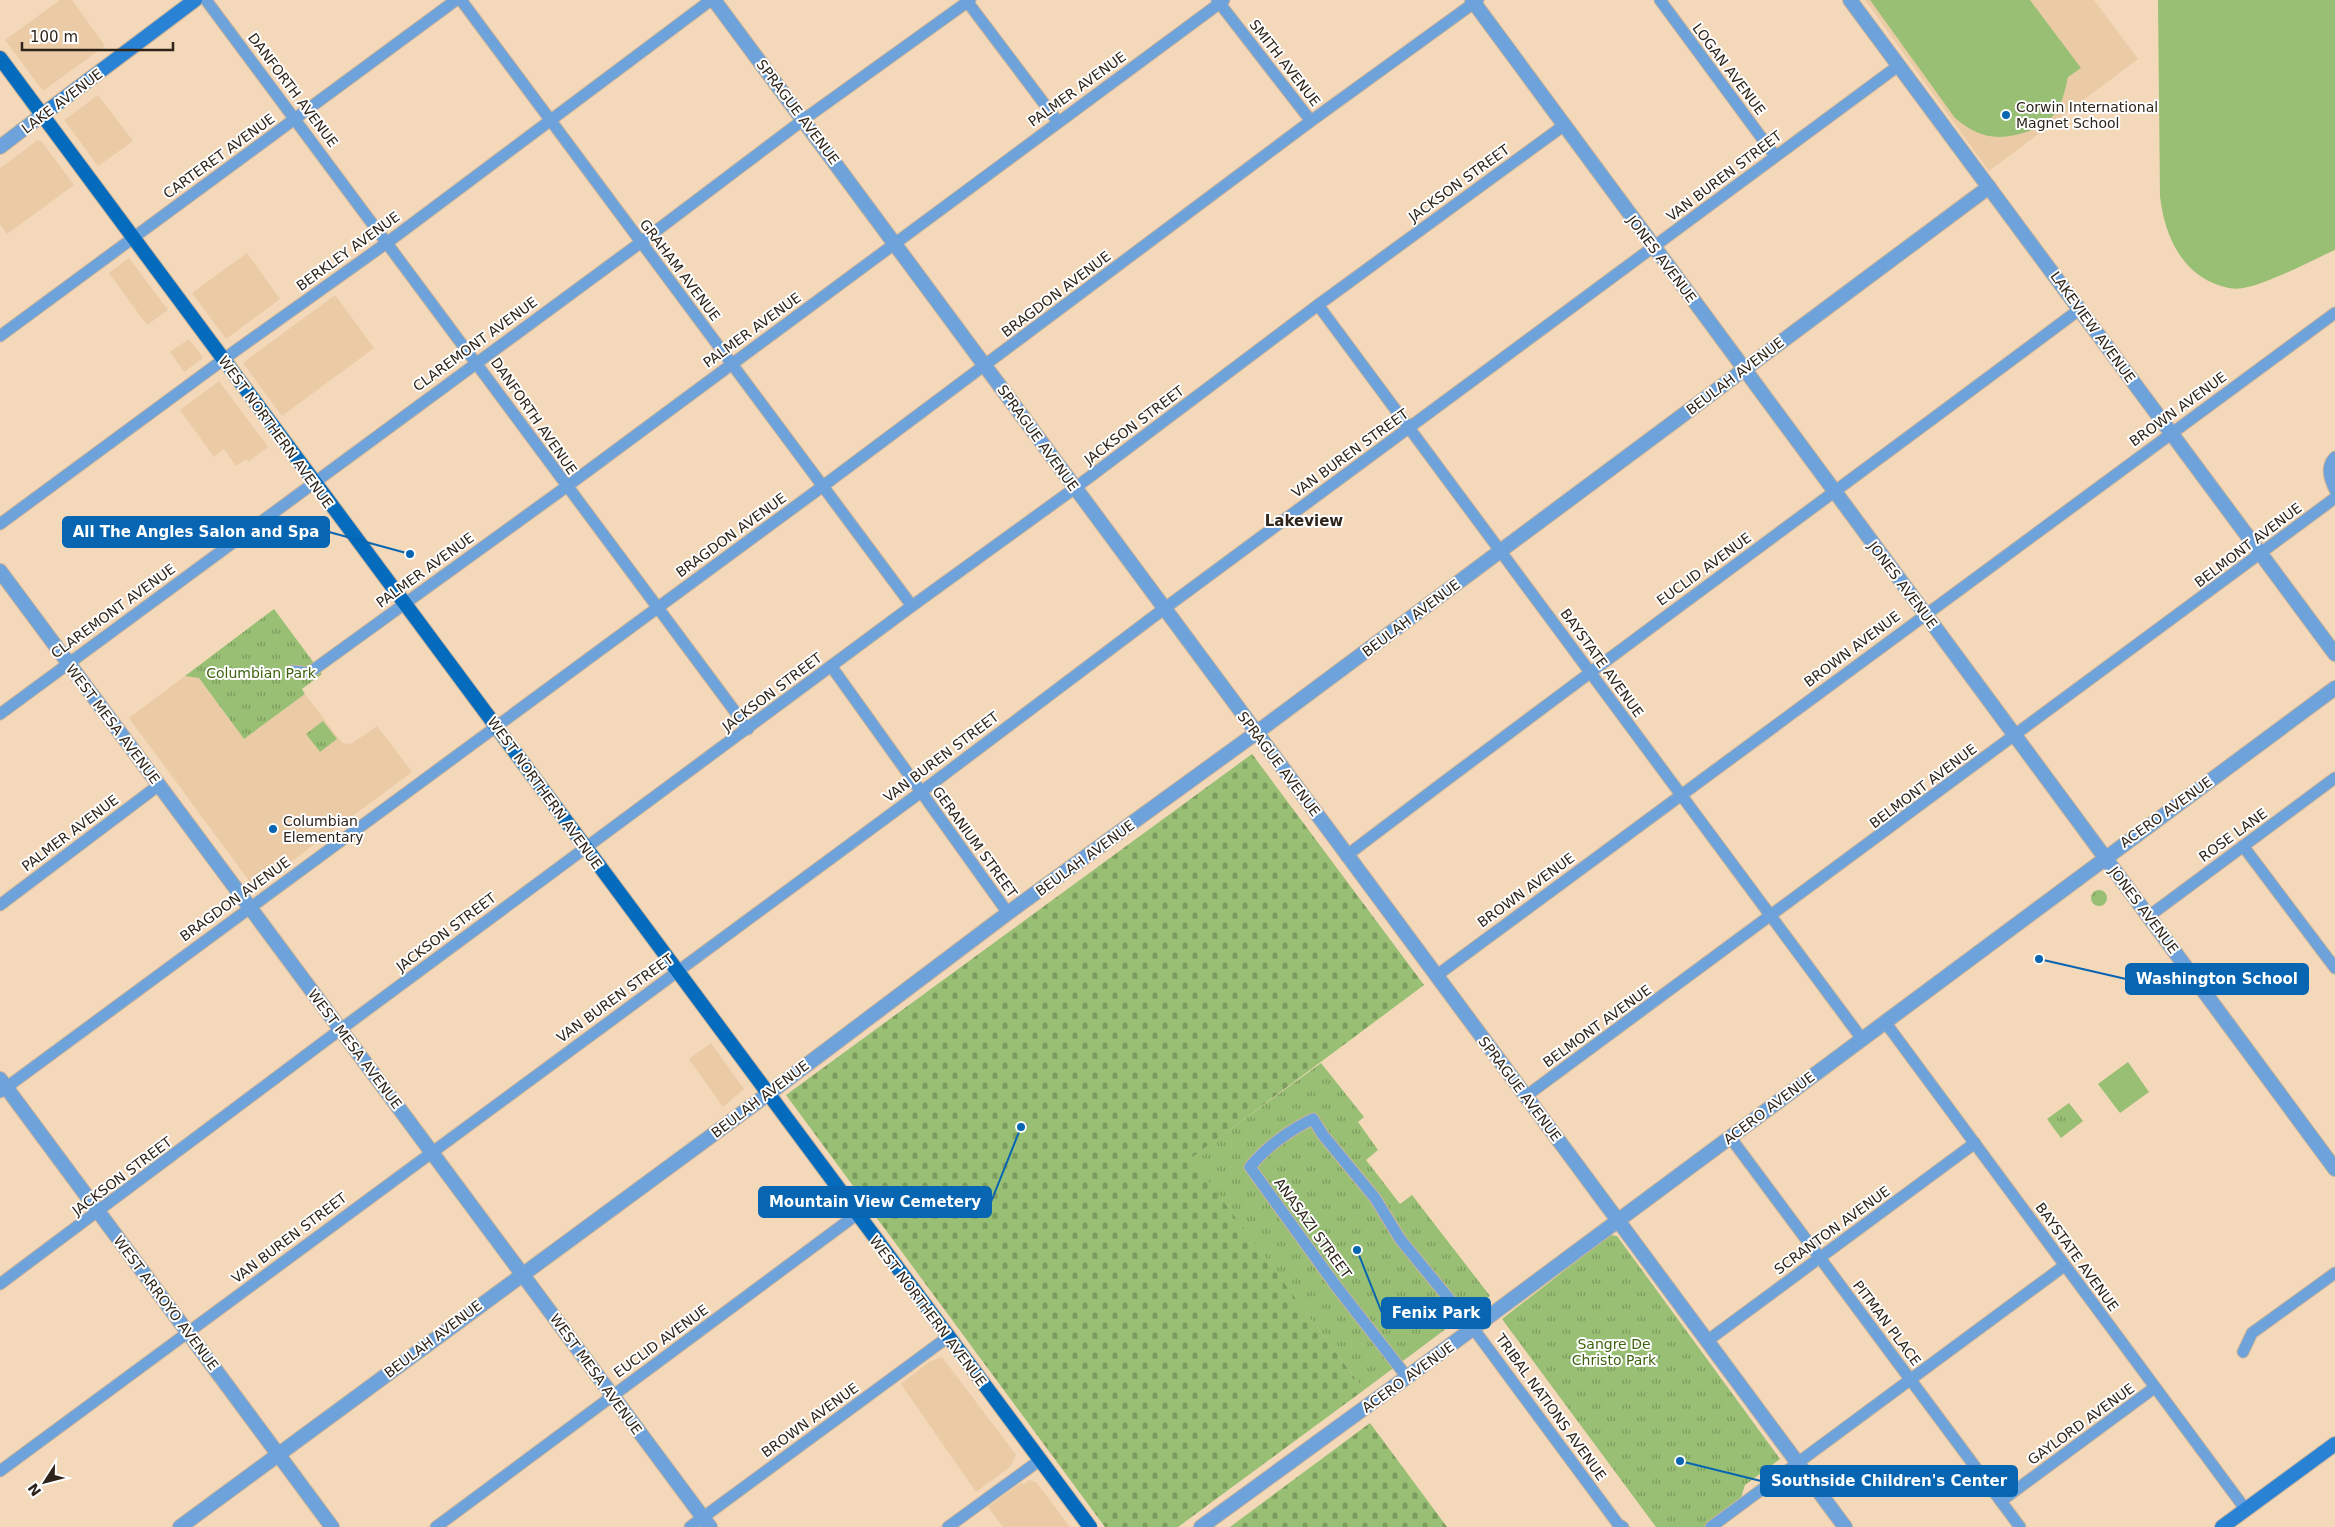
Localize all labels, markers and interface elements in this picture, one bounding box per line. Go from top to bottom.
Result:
street label: SMITH AVENUE [1246,17,1324,109]
scale bar [22,20,174,52]
street label: LOGAN AVENUE [1689,20,1769,118]
text: 100 m [30,28,78,46]
street label: DANFORTH AVENUE [245,30,341,150]
street label: PALMER AVENUE [1025,48,1129,130]
street label: SPRAGUE AVENUE [753,57,843,167]
street label: LAKE AVENUE [19,65,105,137]
place label: Corwin International Magnet School [2016,99,2158,131]
marker: Corwin International Magnet School [2000,109,2012,121]
street label: CARTERET AVENUE [160,110,278,202]
street label: VAN BUREN STREET [1663,127,1785,225]
street label: JACKSON STREET [1405,141,1513,225]
street label: BERKLEY AVENUE [293,208,403,294]
street label: JONES AVENUE [1624,212,1700,306]
street label: GRAHAM AVENUE [637,216,723,324]
street label: BRAGDON AVENUE [998,248,1114,340]
street label: LAKEVIEW AVENUE [2047,268,2139,386]
street label: PALMER AVENUE [700,289,804,371]
street label: CLAREMONT AVENUE [410,294,540,394]
street label: BEULAH AVENUE [1683,334,1787,418]
street label: WEST NORTHERN AVENUE [215,353,337,511]
street label: DANFORTH AVENUE [488,355,580,477]
street label: BROWN AVENUE [2126,368,2230,450]
street label: SPRAGUE AVENUE [994,382,1082,494]
street label: JACKSON STREET [1080,382,1187,468]
street label: VAN BUREN STREET [1289,405,1412,501]
street label: BRAGDON AVENUE [673,490,789,580]
street label: BELMONT AVENUE [2191,500,2305,590]
district label: Lakeview [1265,512,1343,530]
callout: All The Angles Salon and Spa [63,517,329,547]
text: All The Angles Salon and Spa [73,523,319,541]
street label: PALMER AVENUE [373,529,477,611]
street label: EUCLID AVENUE [1654,529,1754,609]
street label: JONES AVENUE [1865,538,1941,632]
street label: CLAREMONT AVENUE [48,561,178,661]
street label: BEULAH AVENUE [1359,576,1463,660]
street label: BAYSTATE AVENUE [1557,606,1647,720]
street label: BROWN AVENUE [1801,608,1903,690]
street label: JACKSON STREET [718,649,825,735]
street label: WEST MESA AVENUE [63,661,163,787]
park label: Columbian Park [206,665,317,681]
street label: VAN BUREN STREET [880,708,1002,806]
street label: SPRAGUE AVENUE [1234,709,1324,819]
street label: WEST NORTHERN AVENUE [484,714,606,872]
street label: BELMONT AVENUE [1866,741,1980,831]
street label: ACERO AVENUE [2117,773,2215,851]
street label: GERANIUM STREET [929,783,1021,901]
street label: PALMER AVENUE [19,791,121,875]
street label: ROSE LANE [2196,805,2270,865]
place label: Columbian Elementary [283,813,364,845]
street label: BEULAH AVENUE [1033,817,1137,899]
marker: Columbian Elementary [267,823,279,835]
street label: BROWN AVENUE [1474,849,1578,931]
street label: BRAGDON AVENUE [177,854,293,944]
street label: JONES AVENUE [2106,863,2182,957]
street label: JACKSON STREET [392,889,499,975]
street label: VAN BUREN STREET [554,950,677,1046]
callout: Washington School [2126,964,2308,994]
text: Washington School [2136,970,2298,988]
street label: BELMONT AVENUE [1540,981,1654,1071]
street label: WEST MESA AVENUE [305,986,405,1112]
street label: SPRAGUE AVENUE [1475,1034,1565,1144]
street label: BEULAH AVENUE [708,1057,812,1141]
street label: ACERO AVENUE [1720,1069,1818,1147]
street label: JACKSON STREET [68,1133,175,1219]
street label: ANASAZI STREET [1271,1175,1355,1282]
street label: SCRANTON AVENUE [1771,1183,1893,1277]
callout: Mountain View Cemetery [759,1187,991,1217]
street label: VAN BUREN STREET [228,1189,350,1287]
text: Mountain View Cemetery [769,1193,981,1211]
street label: BAYSTATE AVENUE [2032,1200,2122,1314]
street label: WEST ARROYO AVENUE [110,1233,222,1373]
street label: WEST NORTHERN AVENUE [866,1233,990,1389]
street label: PITMAN PLACE [1850,1277,1924,1369]
street label: BEULAH AVENUE [381,1297,485,1381]
callout: Fenix Park [1382,1298,1490,1328]
street label: EUCLID AVENUE [611,1301,711,1381]
text: Fenix Park [1392,1304,1481,1322]
street label: WEST MESA AVENUE [547,1310,645,1438]
street label: TRIBAL NATIONS AVENUE [1492,1330,1609,1483]
park label: Sangre De Christo Park [1572,1336,1657,1368]
street label: ACERO AVENUE [1359,1338,1457,1416]
street label: BROWN AVENUE [758,1379,862,1461]
street label: GAYLORD AVENUE [2025,1380,2137,1468]
north arrow [20,1457,70,1507]
callout: Southside Children's Center [1761,1466,2017,1496]
text: Southside Children's Center [1771,1472,2008,1490]
text: N [25,1480,44,1499]

